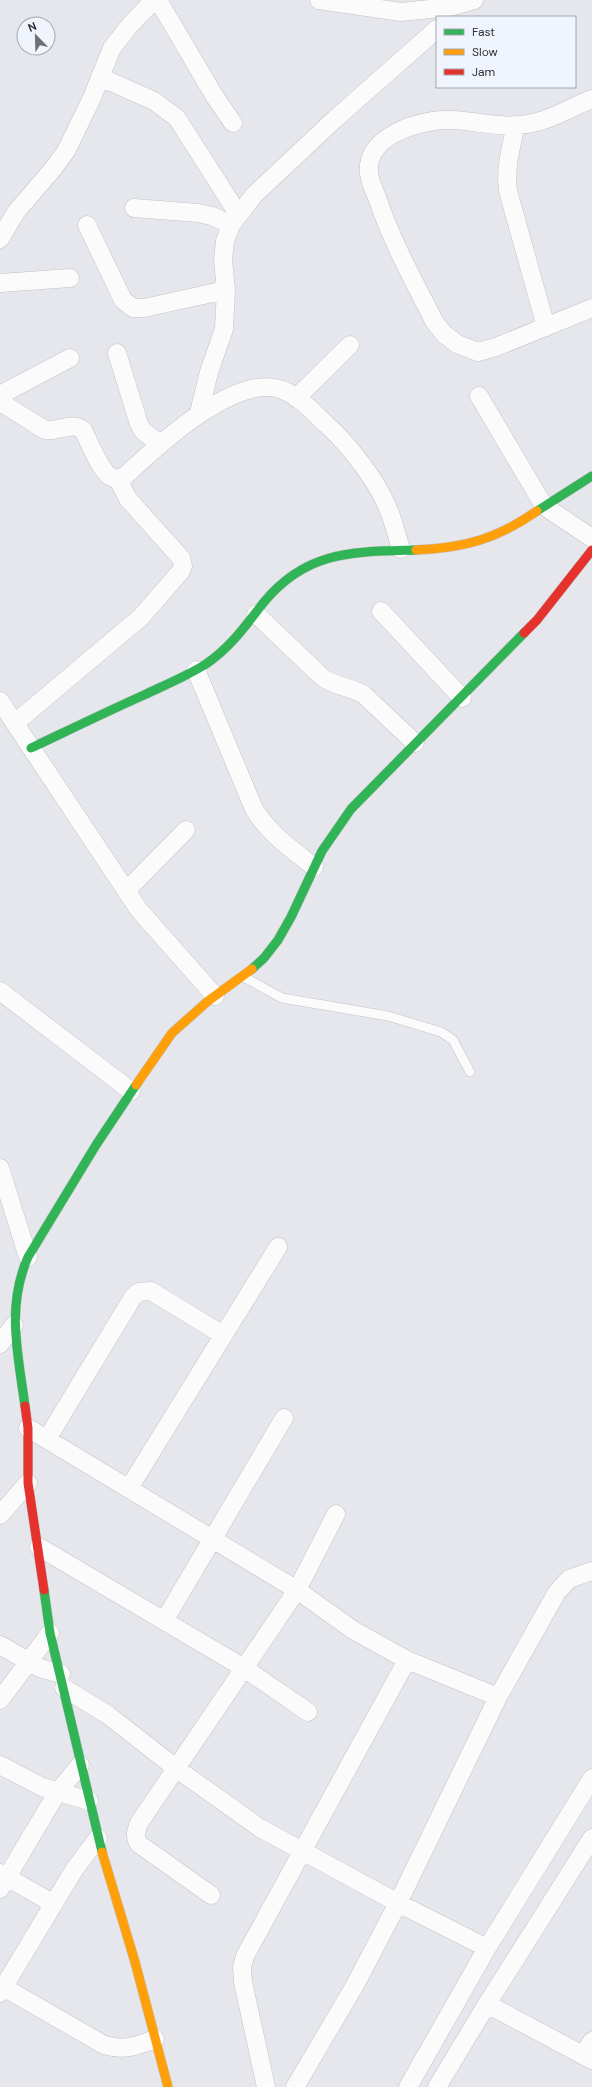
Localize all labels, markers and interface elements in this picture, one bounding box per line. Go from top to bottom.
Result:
north arrow [16,16,56,56]
legend [436,16,576,88]
text: N [26,19,39,35]
text: Fast [472,24,495,40]
text: Slow [472,44,498,60]
text: Jam [472,64,495,80]

